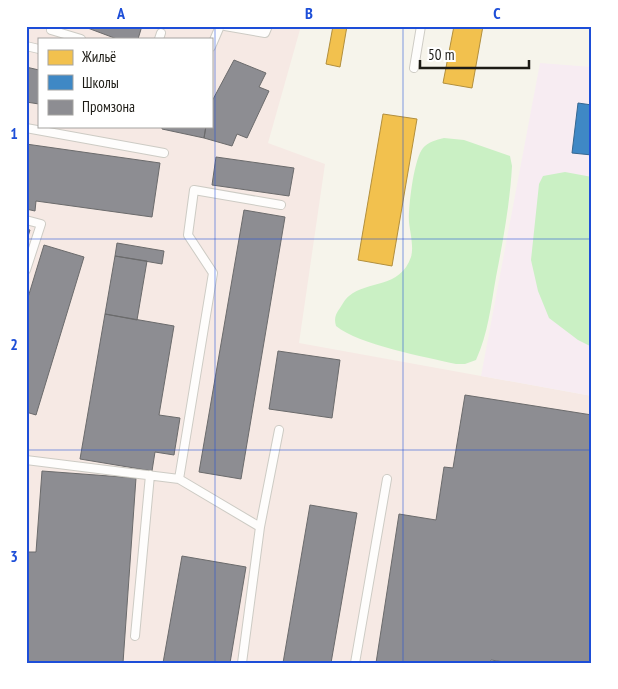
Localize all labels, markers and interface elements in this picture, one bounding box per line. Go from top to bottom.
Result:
text: A [116,3,126,23]
text: B [305,3,313,23]
text: C [493,3,501,23]
legend [38,38,212,128]
scale bar [420,38,529,70]
text: 50 m [428,45,454,64]
text: Жильё [81,47,116,66]
text: Школы [82,73,119,92]
text: Промзона [82,97,135,116]
text: 1 [10,123,18,143]
text: 2 [10,334,18,354]
text: 3 [10,546,18,566]

